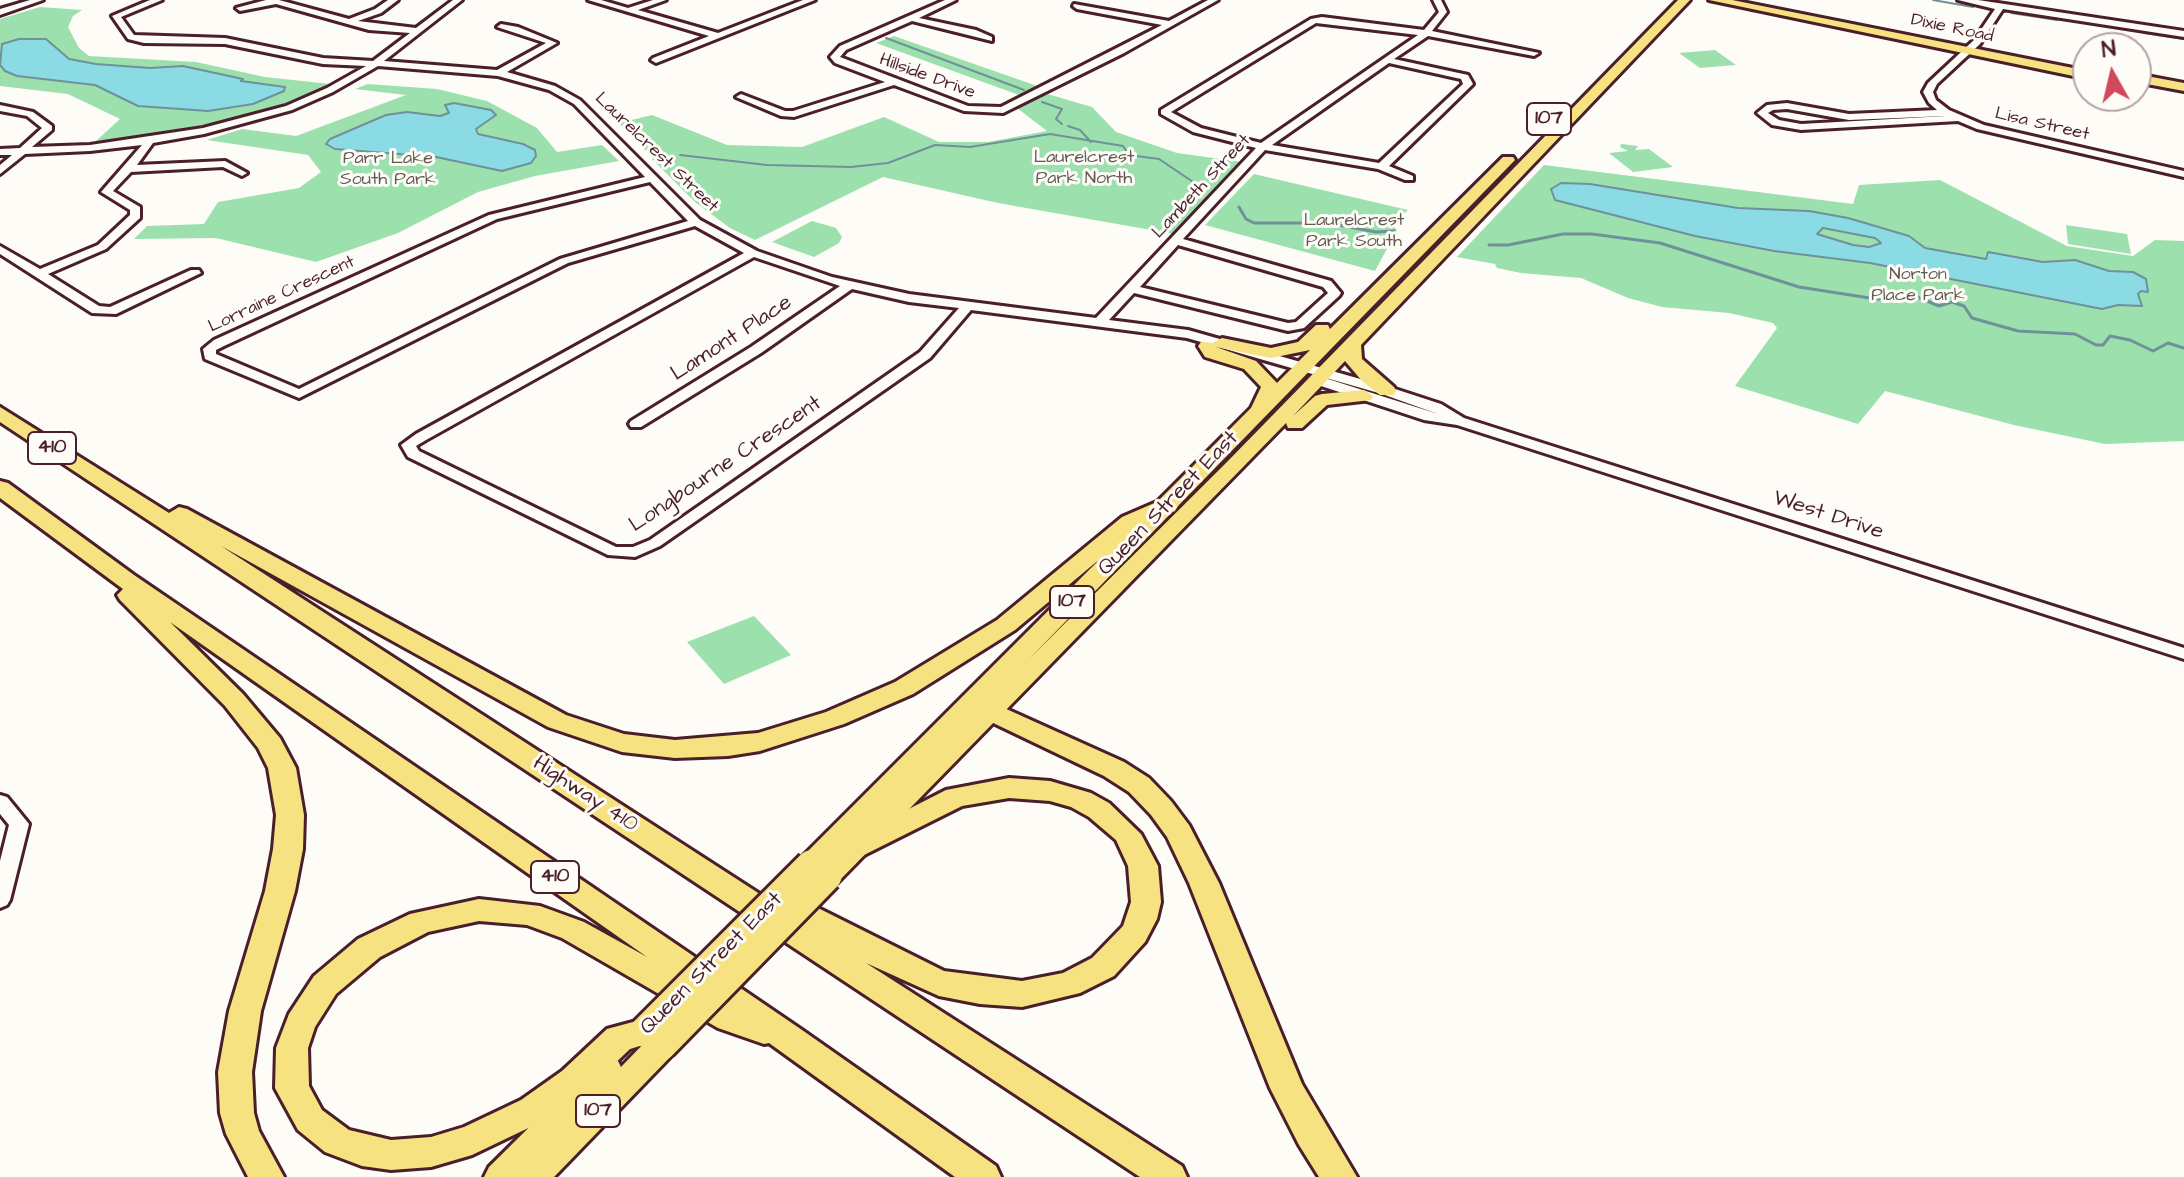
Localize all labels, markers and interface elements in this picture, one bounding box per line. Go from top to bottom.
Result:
street label: Dixie Road [1909,10,1995,48]
north arrow [2072,32,2152,112]
text: N [2100,33,2118,66]
street label: Hillside Drive [876,50,978,104]
street label: Laurelcrest Street [590,88,722,218]
road number: 107 [1527,103,1571,135]
street label: Lisa Street [1993,104,2091,146]
street label: Lambeth Street [1148,130,1256,244]
park label: Laurelcrest Park North [1034,147,1134,190]
park label: Parr Lake South Park [340,148,436,190]
park label: Laurelcrest Park South [1304,210,1404,252]
street label: Lorraine Crescent [205,252,359,338]
park label: Norton Place Park [1871,264,1965,306]
street label: Lamont Place [666,290,798,388]
street label: Longbourne Crescent [625,391,827,539]
street label: Queen Street East [1093,426,1245,582]
road number: 410 [28,432,76,464]
street label: West Drive [1770,486,1886,546]
road number: 107 [1050,586,1094,618]
street label: Highway 410 [527,751,643,839]
road number: 410 [531,861,579,893]
street label: Queen Street East [635,887,789,1041]
road number: 107 [576,1095,620,1127]

